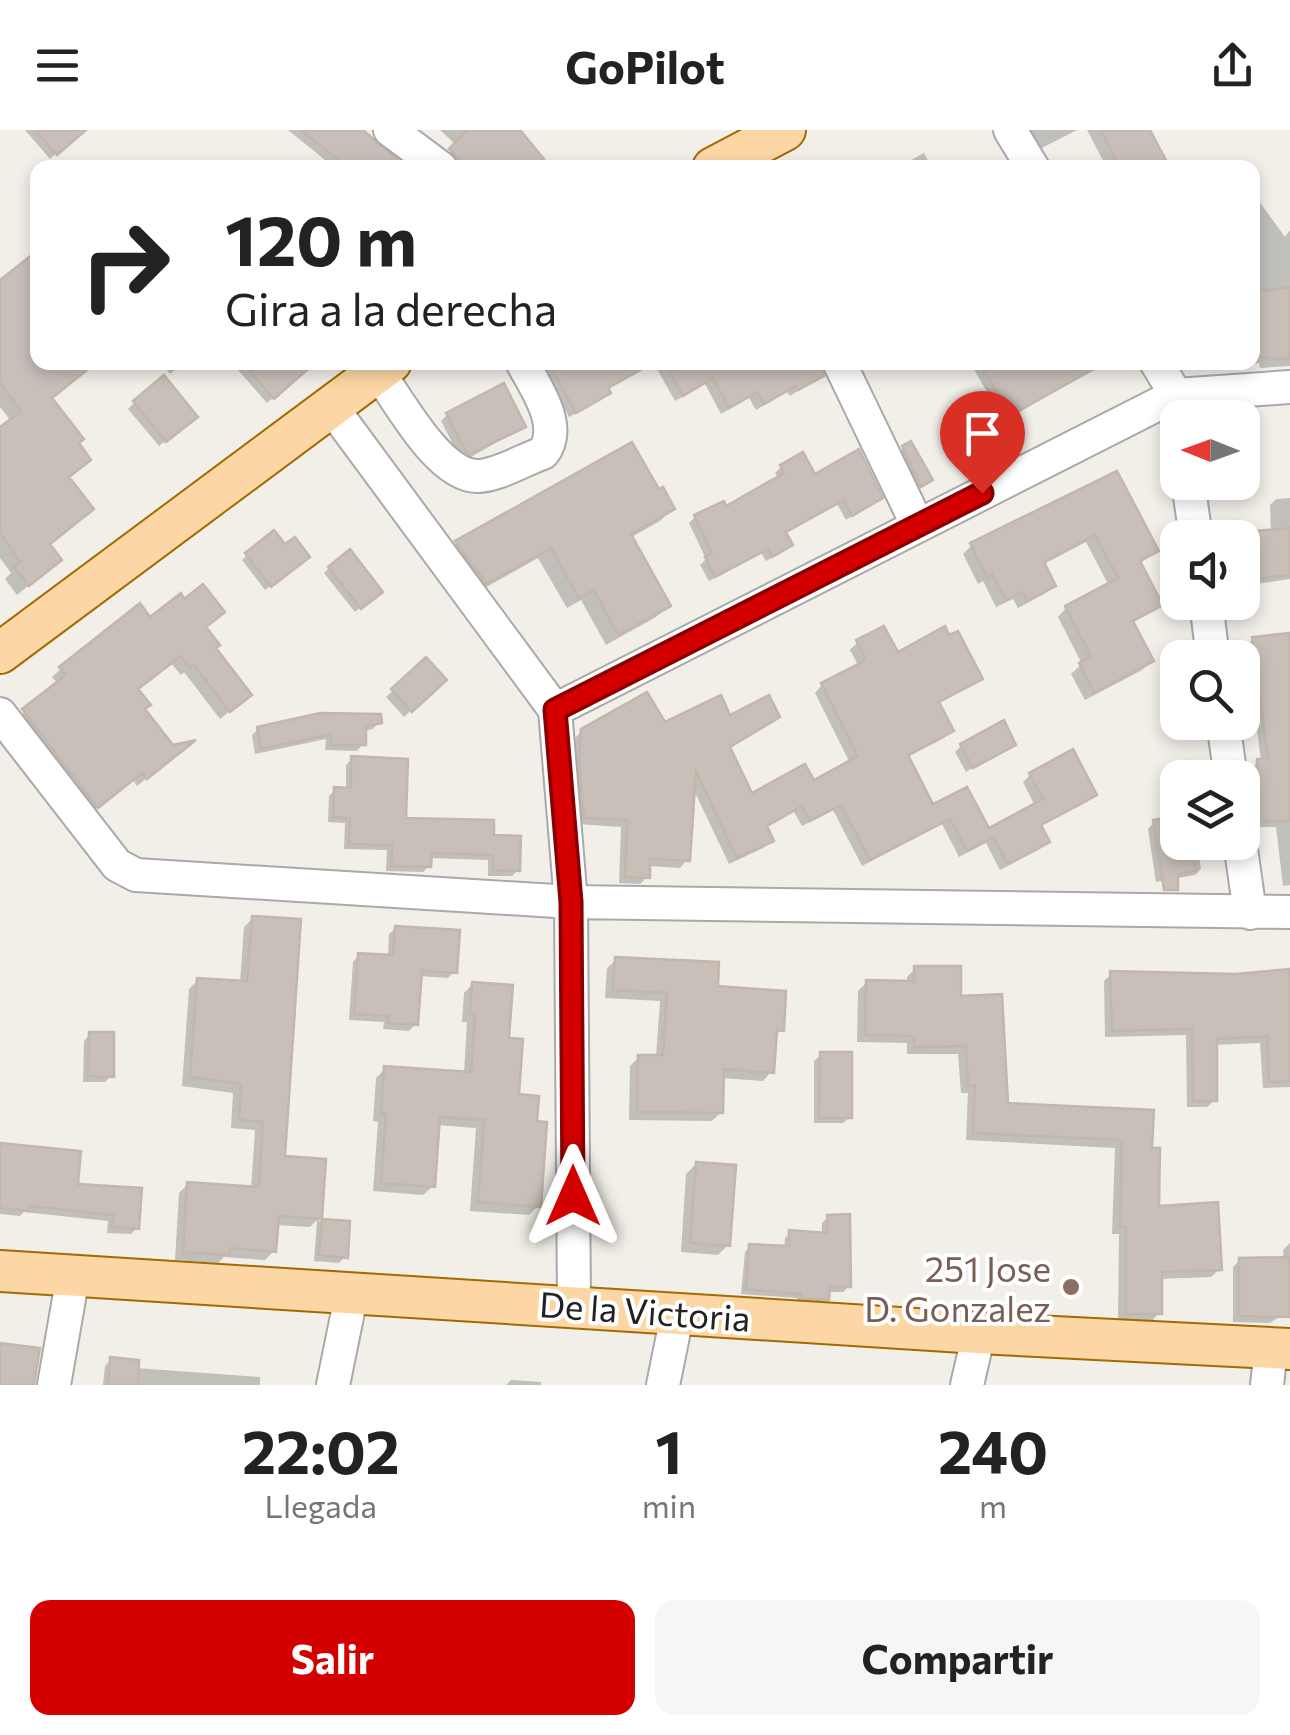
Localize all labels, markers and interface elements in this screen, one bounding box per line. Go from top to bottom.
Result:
icon: menu [30,38,85,93]
text: GoPilot [565,38,725,93]
icon: share [1205,38,1260,93]
text: 120 m [225,195,417,280]
icon: right [60,200,190,330]
text: Gira a la derecha [225,280,557,335]
pin [940,391,1025,494]
north arrow [1160,400,1260,500]
map controls [1160,400,1260,860]
icon: arrive [955,406,1010,461]
button: sound [1160,520,1260,620]
button: search [1160,640,1260,740]
button: layers [1160,760,1260,860]
position arrow [521,1144,625,1248]
place label: 251 Jose D. Gonzalez [864,1246,1051,1329]
marker: 251 Jose D. Gonzalez [1060,1276,1082,1298]
street label: De la Victoria [538,1281,752,1339]
text: 22:02 [242,1413,400,1486]
text: 1 [655,1413,682,1486]
text: 240 [938,1413,1048,1486]
text: Llegada [265,1485,377,1525]
text: min [642,1485,696,1525]
text: m [979,1485,1007,1525]
button: Salir [30,1600,635,1715]
button: Compartir [655,1600,1260,1715]

